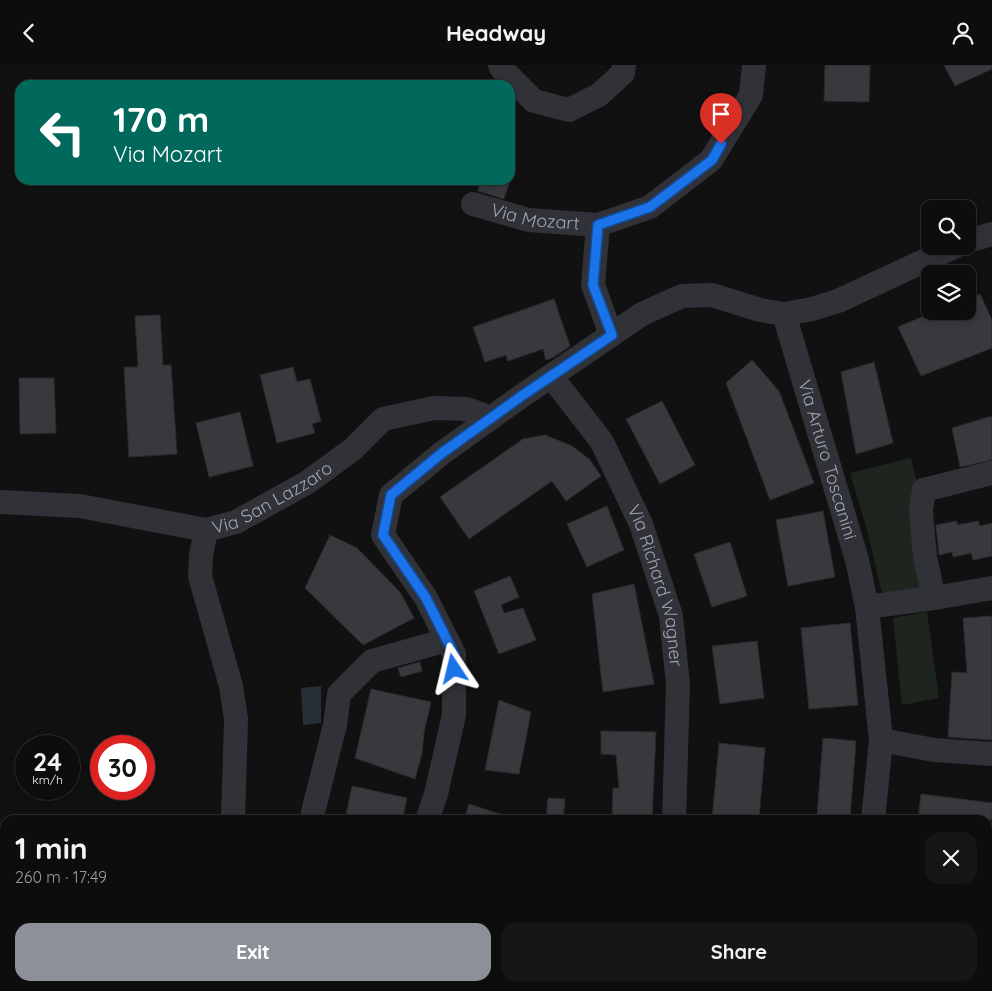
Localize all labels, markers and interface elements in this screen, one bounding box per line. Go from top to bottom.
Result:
icon: back [15,19,43,47]
text: Headway [446,19,546,47]
icon: person [949,19,977,47]
pin [700,93,742,144]
text: 170 m [113,97,209,141]
icon: left [30,100,95,165]
icon: arrive [707,100,735,128]
text: Via Mozart [113,140,223,168]
street label: Via Mozart [488,198,580,235]
map controls [921,200,976,320]
button: search [921,200,976,255]
button: layers [921,265,976,320]
street label: Via Arturo Toscanini [793,377,862,542]
street label: Via San Lazzaro [209,456,337,539]
street label: Via Richard Wagner [623,501,688,668]
position arrow [427,642,479,694]
speed limit sign: 30 [90,735,155,800]
text: 24 [33,746,62,777]
text: km/h [32,772,63,787]
text: 1 min [15,829,88,867]
button: close [925,832,977,884]
text: 260 m · 17:49 [15,867,107,887]
button: Exit [15,923,491,981]
button: Share [501,923,977,981]

